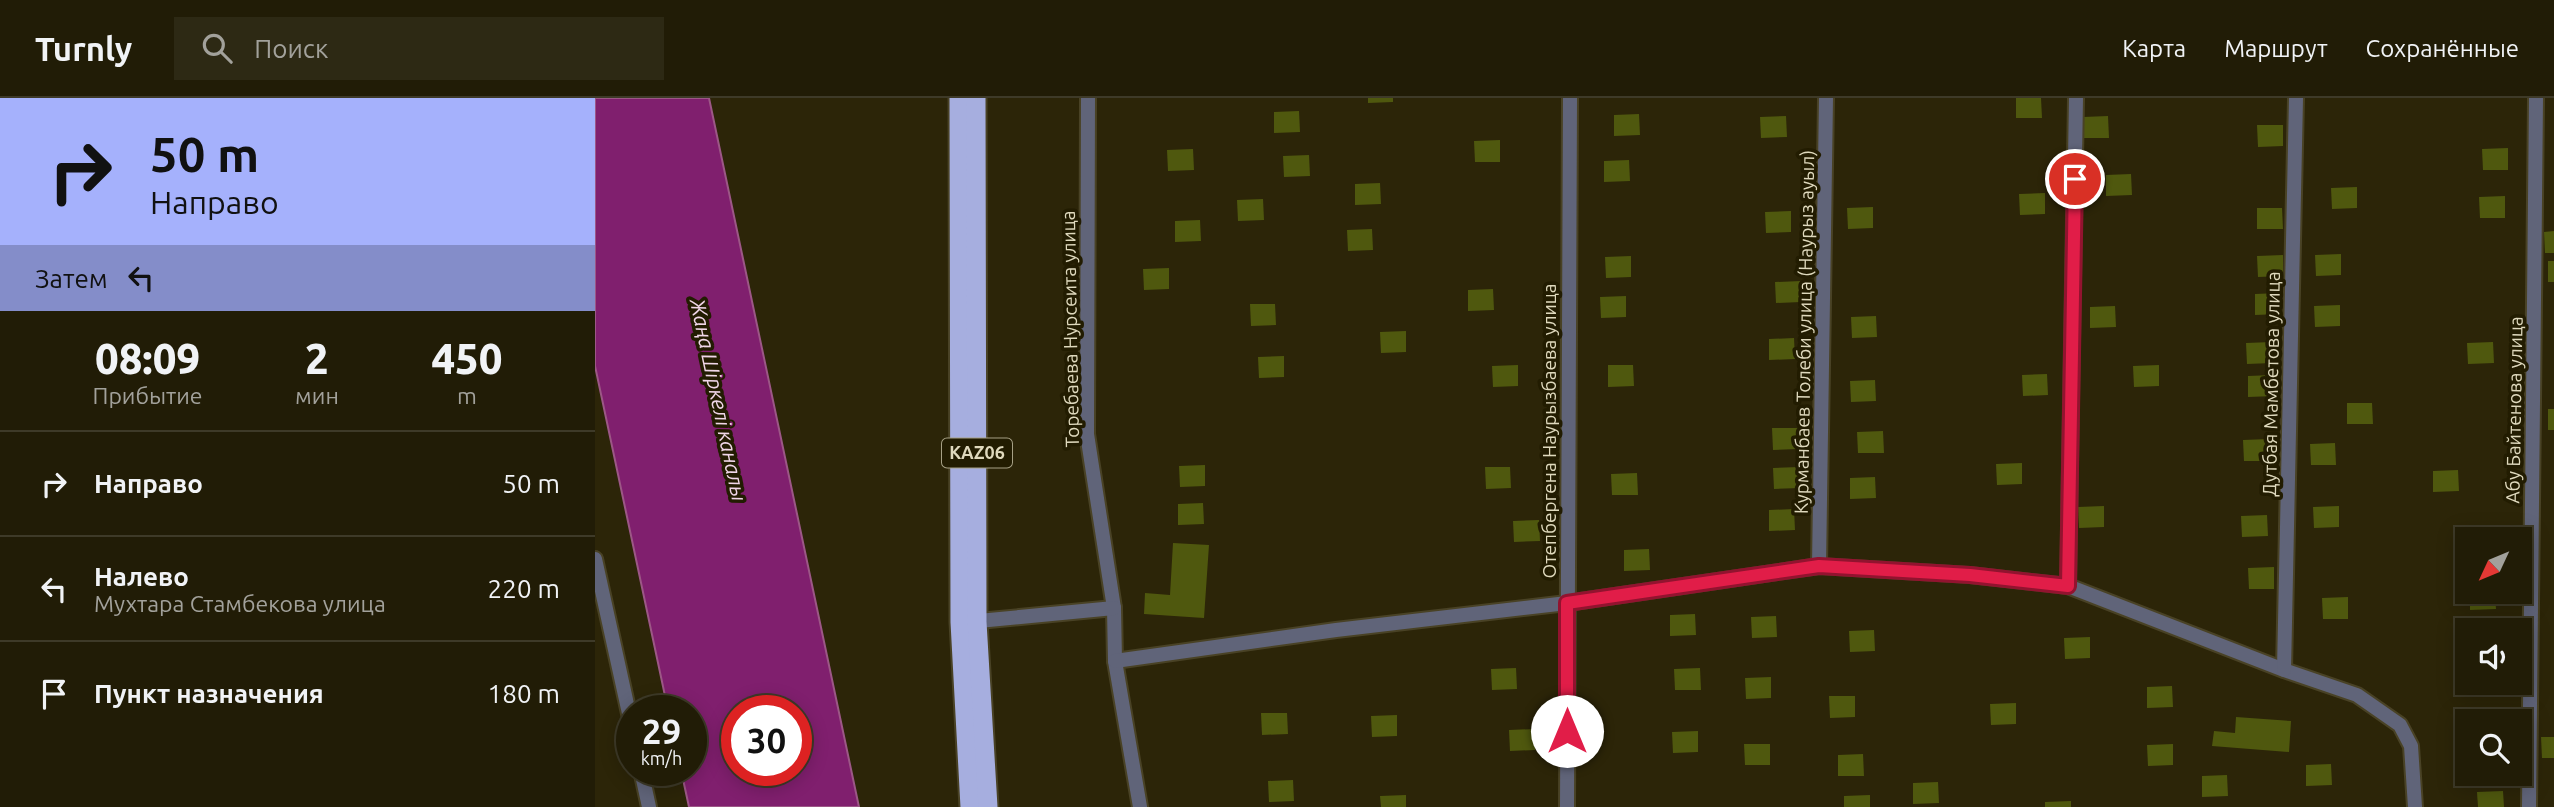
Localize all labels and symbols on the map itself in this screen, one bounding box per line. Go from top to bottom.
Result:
pin [2045,149,2105,209]
street label: Курманбаев Толеби улица (Наурыз ауыл) [1790,150,1818,514]
street label: Торебаева Нурсеита улица [1057,210,1083,448]
street label: Дутбая Мамбетова улица [2258,271,2284,497]
street label: Отепбергена Наурызбаева улица [1538,283,1560,579]
water label: Жаңа Шіркелі каналы [686,296,752,503]
street label: Абу Байтенова улица [2501,316,2527,504]
road number: KАZ06 [942,438,1012,468]
north arrow [2455,527,2532,604]
position arrow [1530,694,1604,768]
speed limit sign: 30 [721,695,812,786]

